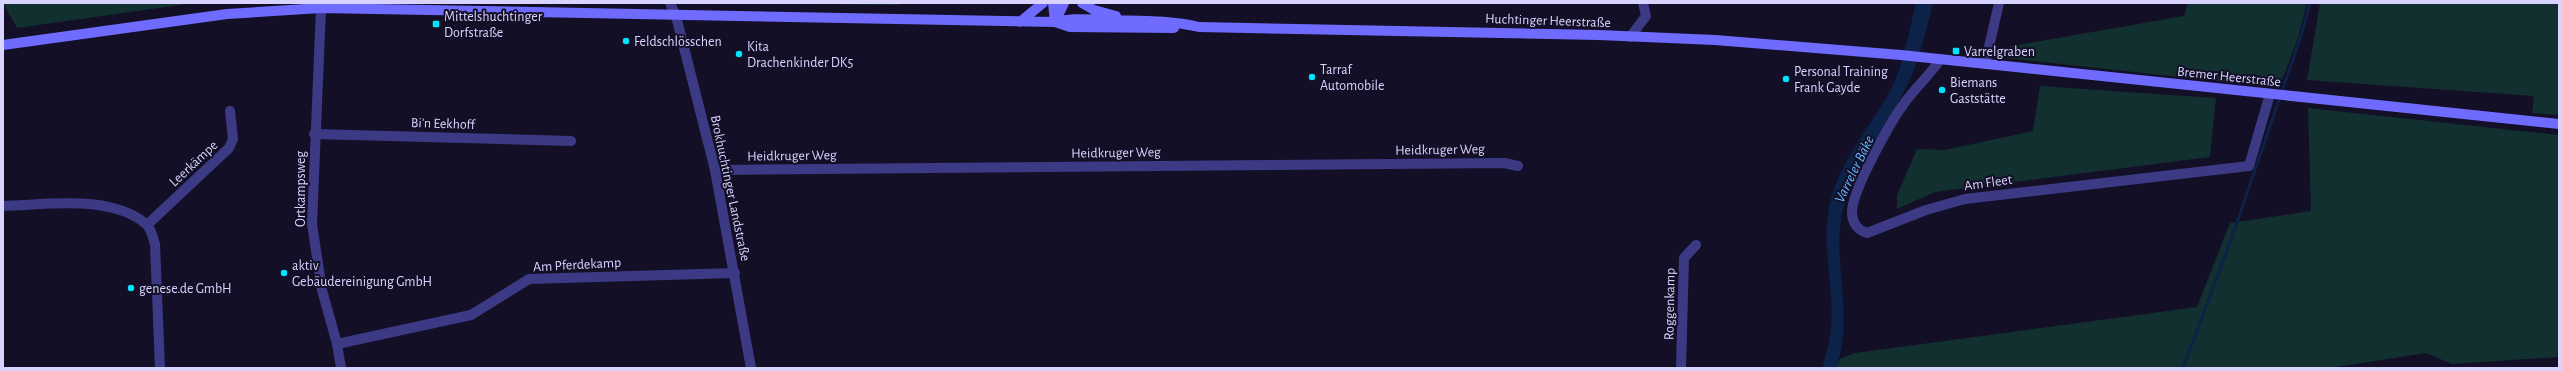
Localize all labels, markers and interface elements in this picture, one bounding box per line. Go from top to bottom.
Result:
place label: Mittelshuchtinger Dorfstraße [444,10,543,40]
street label: Huchtinger Heerstraße [1485,12,1611,30]
marker: Mittelshuchtinger Dorfstraße [431,19,441,29]
place label: Feldschlösschen [634,35,722,49]
marker: Feldschlösschen [621,36,631,46]
place label: Kita Drachenkinder DK5 [747,40,853,70]
place label: Varrelgraben [1964,45,2035,59]
marker: Varrelgraben [1951,46,1961,56]
marker: Kita Drachenkinder DK5 [734,49,744,59]
place label: Tarraf Automobile [1320,63,1385,93]
place label: Personal Training Frank Gayde [1794,65,1888,95]
street label: Bremer Heerstraße [2176,65,2281,89]
marker: Tarraf Automobile [1307,72,1317,82]
marker: Personal Training Frank Gayde [1781,74,1791,84]
place label: Biemans Gaststätte [1950,76,2006,106]
marker: Biemans Gaststätte [1937,85,1947,95]
street label: Brokhuchtinger Landstraße [708,114,752,262]
street label: Bi'n Eekhoff [411,116,476,132]
water label: Varreler Bäke [1832,133,1877,205]
street label: Leerkämpe [167,138,221,189]
street label: Heidkruger Weg [1395,142,1485,158]
street label: Heidkruger Weg [1071,145,1161,161]
street label: Heidkruger Weg [747,148,837,164]
street label: Ortkampsweg [294,151,308,227]
street label: Am Fleet [1963,173,2014,193]
street label: Am Pferdekamp [533,256,621,274]
place label: aktiv Gebäudereinigung GmbH [292,259,432,289]
marker: aktiv Gebäudereinigung GmbH [279,268,289,278]
street label: Roggenkamp [1662,268,1678,340]
place label: genese.de GmbH [139,282,232,296]
marker: genese.de GmbH [126,283,136,293]

